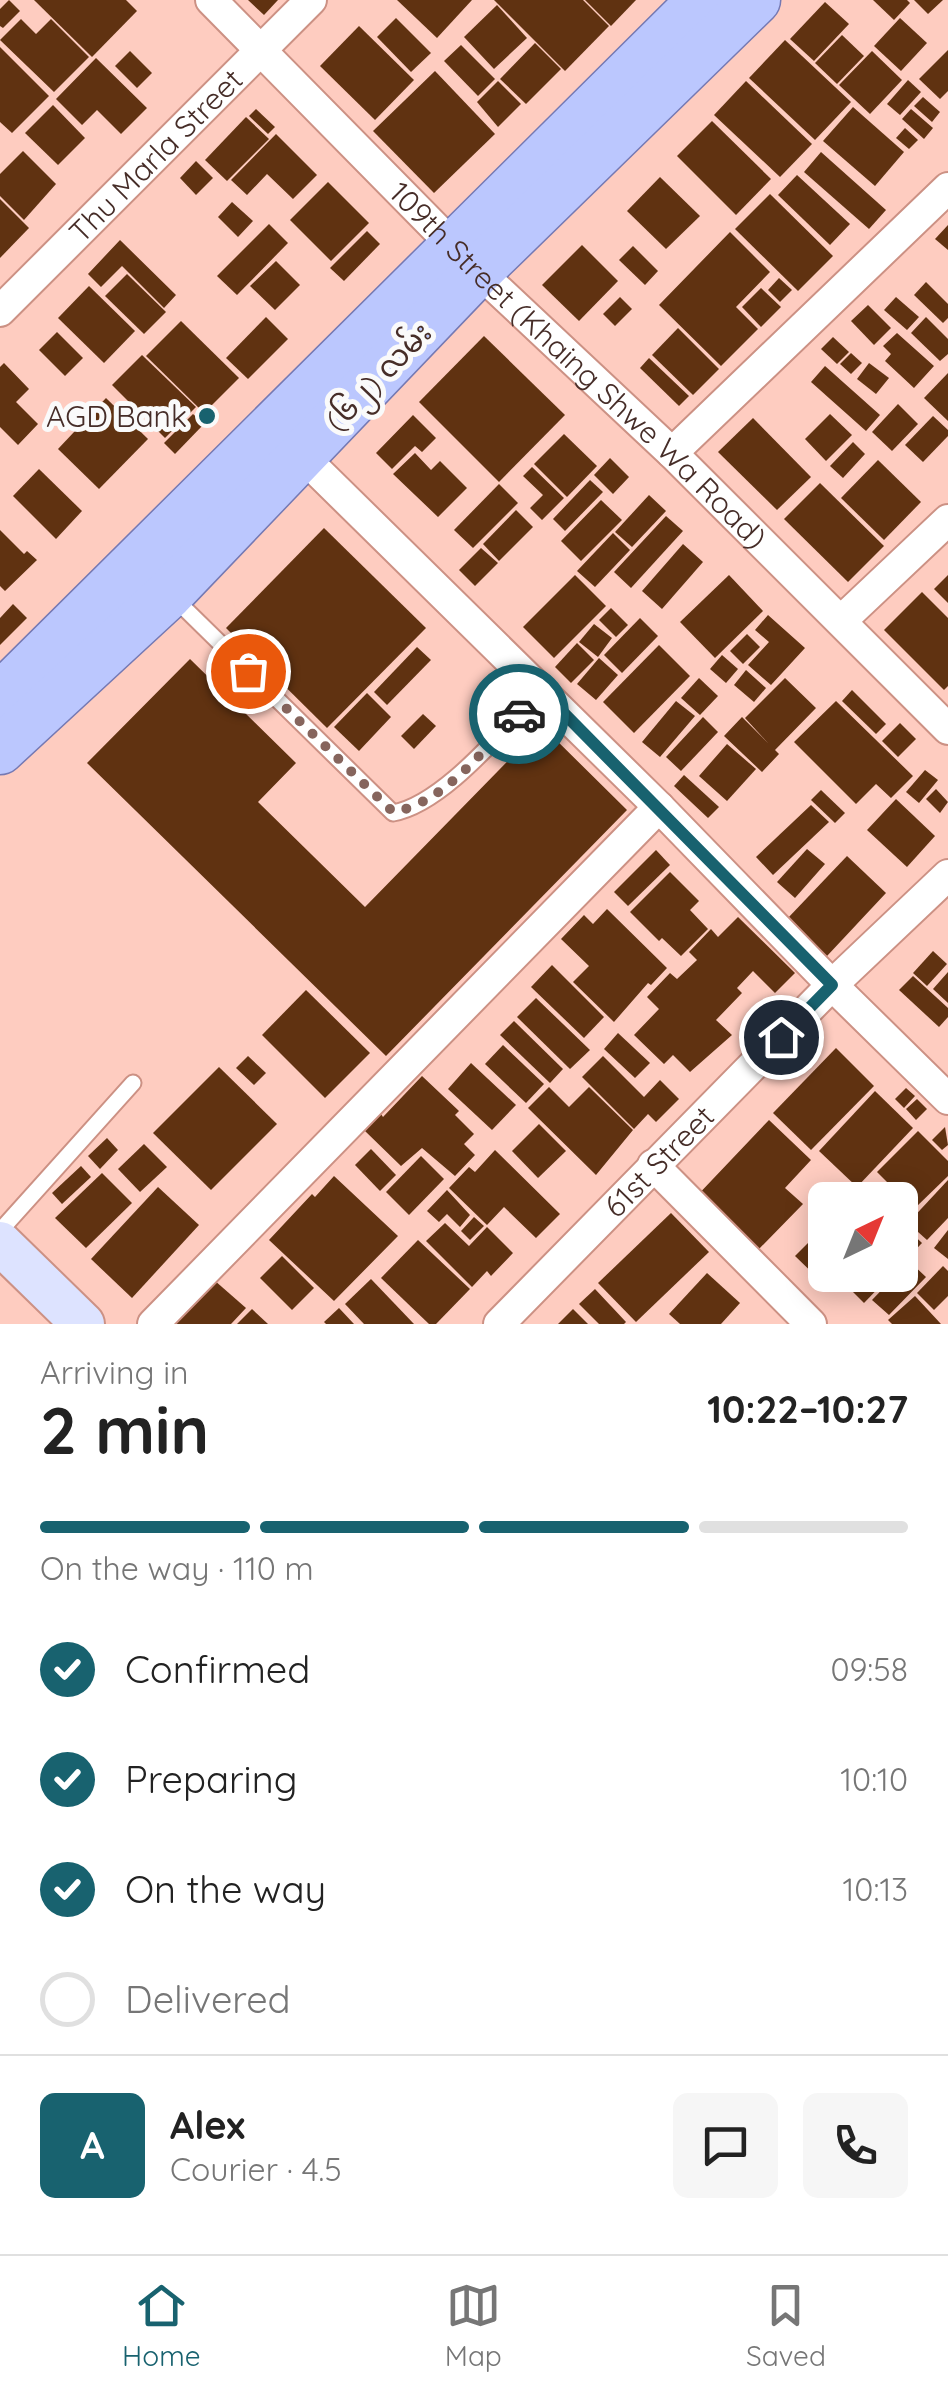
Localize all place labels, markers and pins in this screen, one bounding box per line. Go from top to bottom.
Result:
place label: AGD Bank [46,397,187,435]
marker: AGD Bank [196,405,218,427]
pin [206,629,291,714]
pin [739,995,824,1080]

